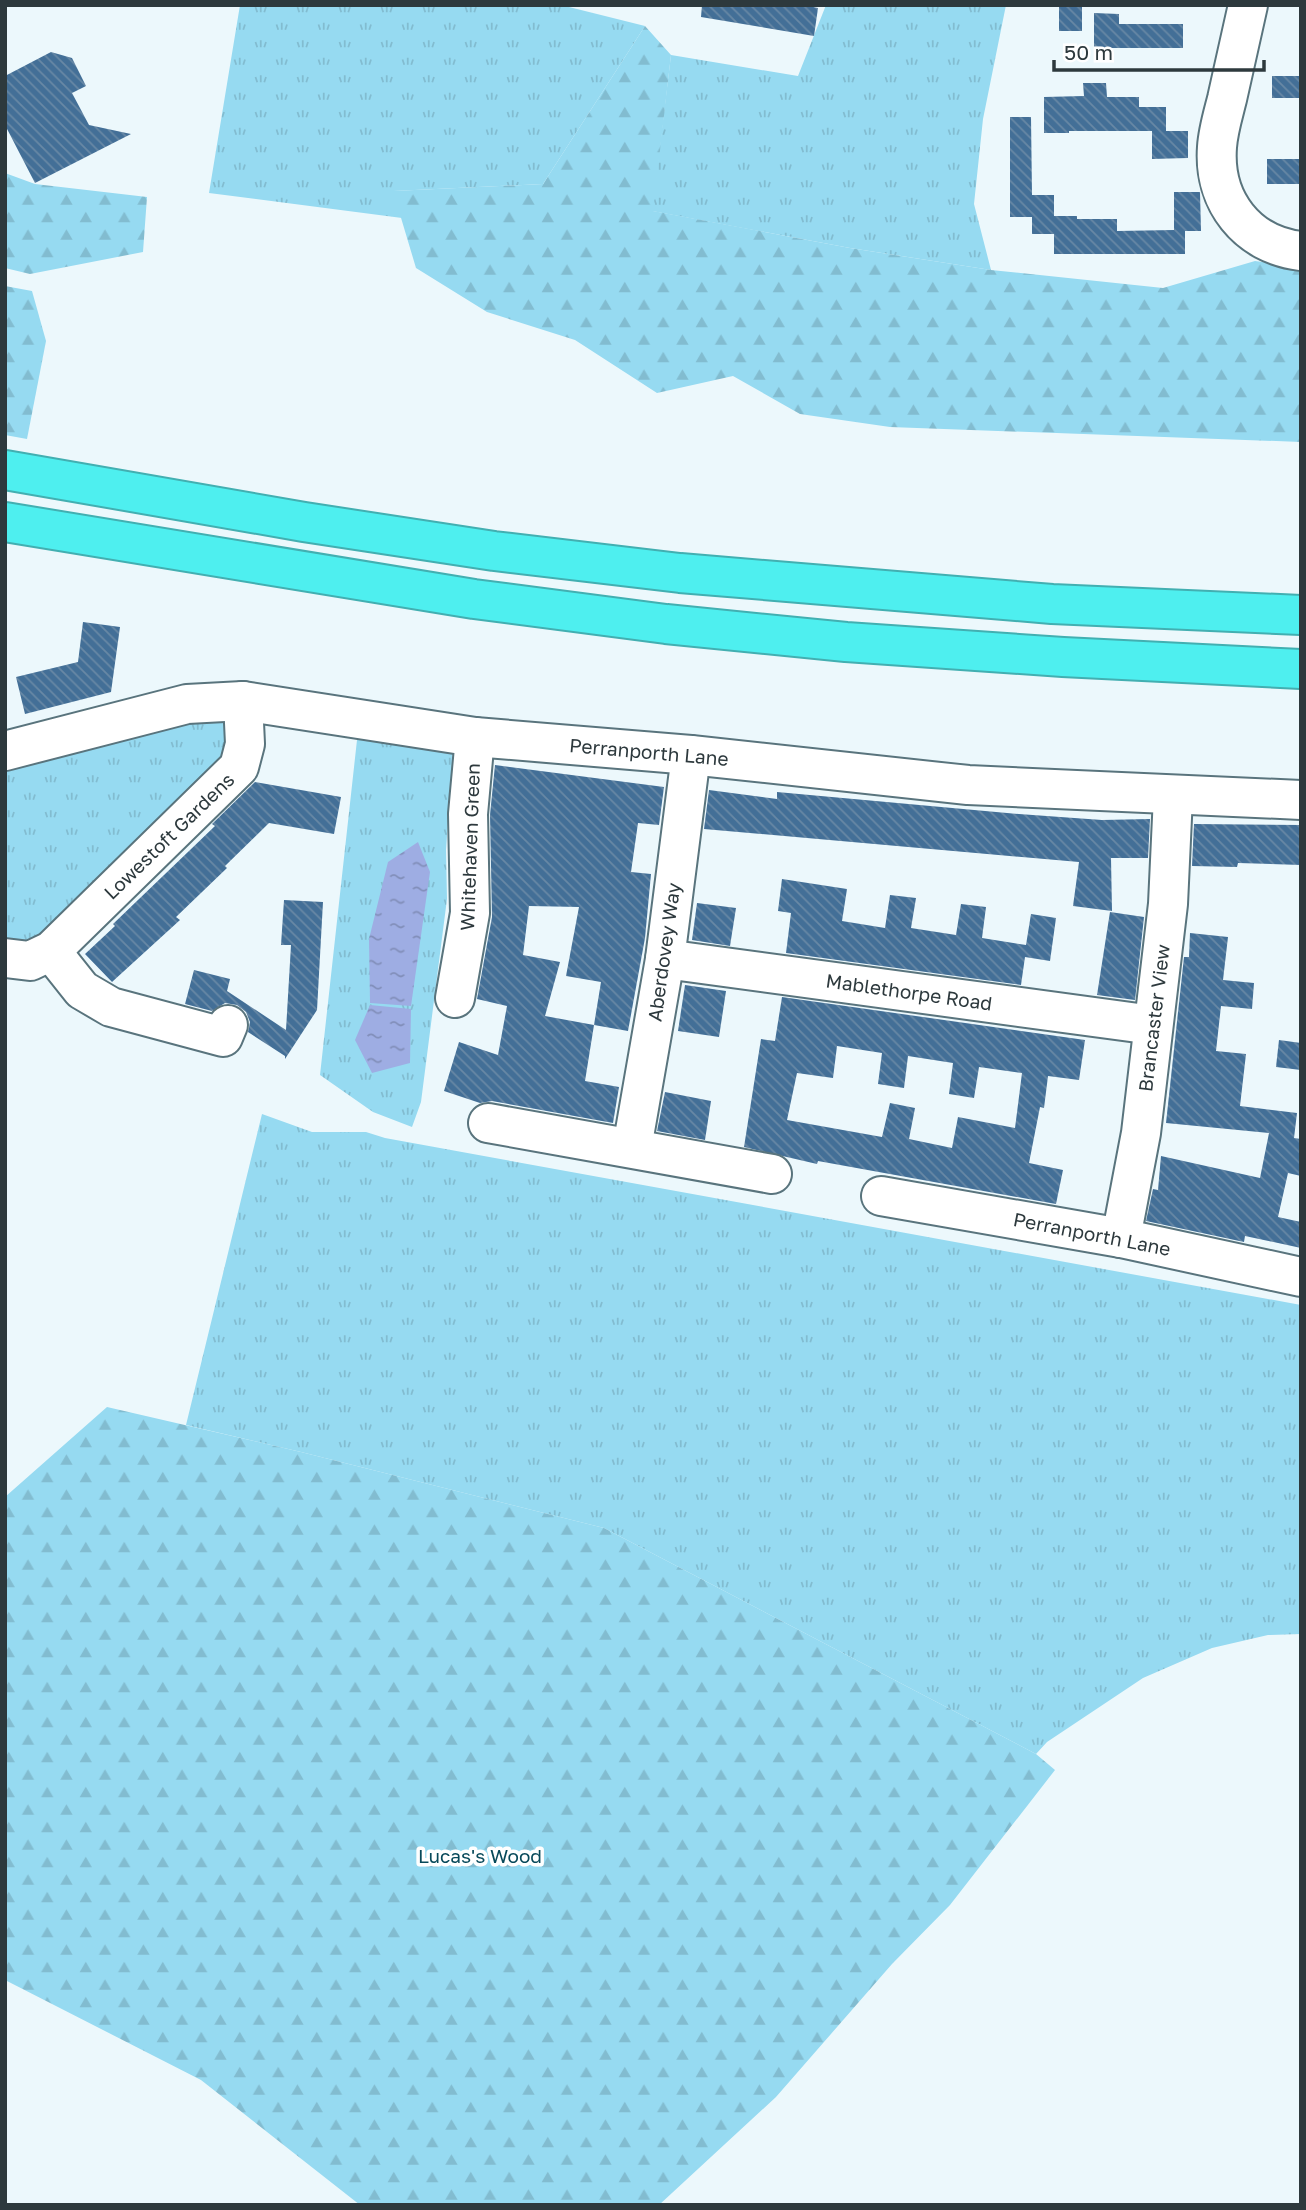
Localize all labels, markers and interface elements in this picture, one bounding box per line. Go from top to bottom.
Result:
scale bar [1054,28,1264,72]
text: 50 m [1064,39,1113,65]
street label: Perranporth Lane [568,733,730,770]
street label: Whitehaven Green [455,763,484,931]
street label: Lowestoft Gardens [99,768,239,904]
street label: Aberdovey Way [642,881,685,1023]
street label: Brancaster View [1133,943,1174,1093]
street label: Mablethorpe Road [824,968,994,1015]
street label: Perranporth Lane [1012,1207,1173,1260]
park label: Lucas's Wood [418,1844,542,1867]

